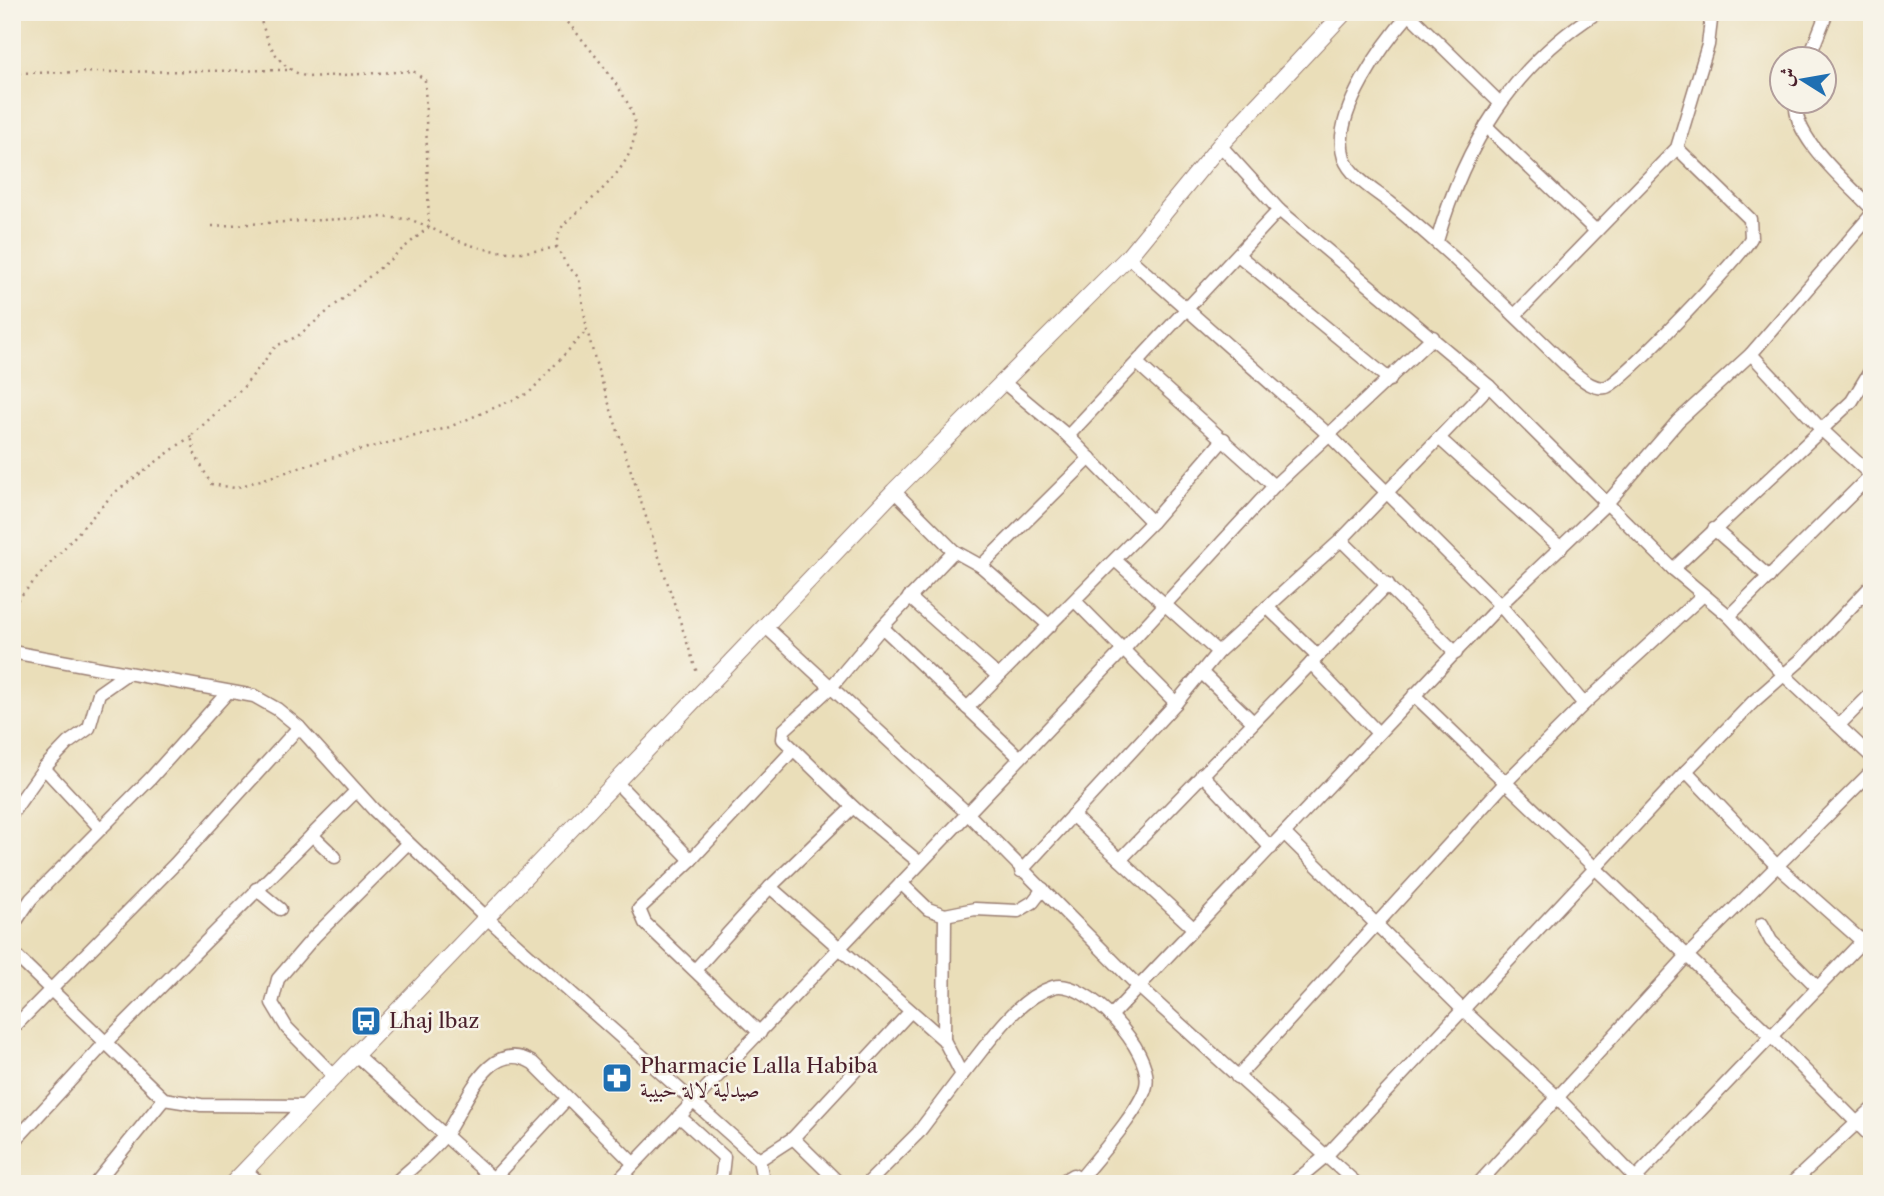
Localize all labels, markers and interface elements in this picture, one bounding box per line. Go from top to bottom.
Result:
north arrow [1769,46,1839,116]
text: ش [1774,65,1800,88]
bus stop icon: Lhaj lbaz [349,1004,383,1038]
place label: Lhaj lbaz [389,1008,479,1033]
place label: Pharmacie Lalla Habiba صيدلية لالة حبيبة [640,1053,879,1103]
pharmacy icon: Pharmacie Lalla Habiba صيدلية لالة حبيبة [600,1061,634,1095]

